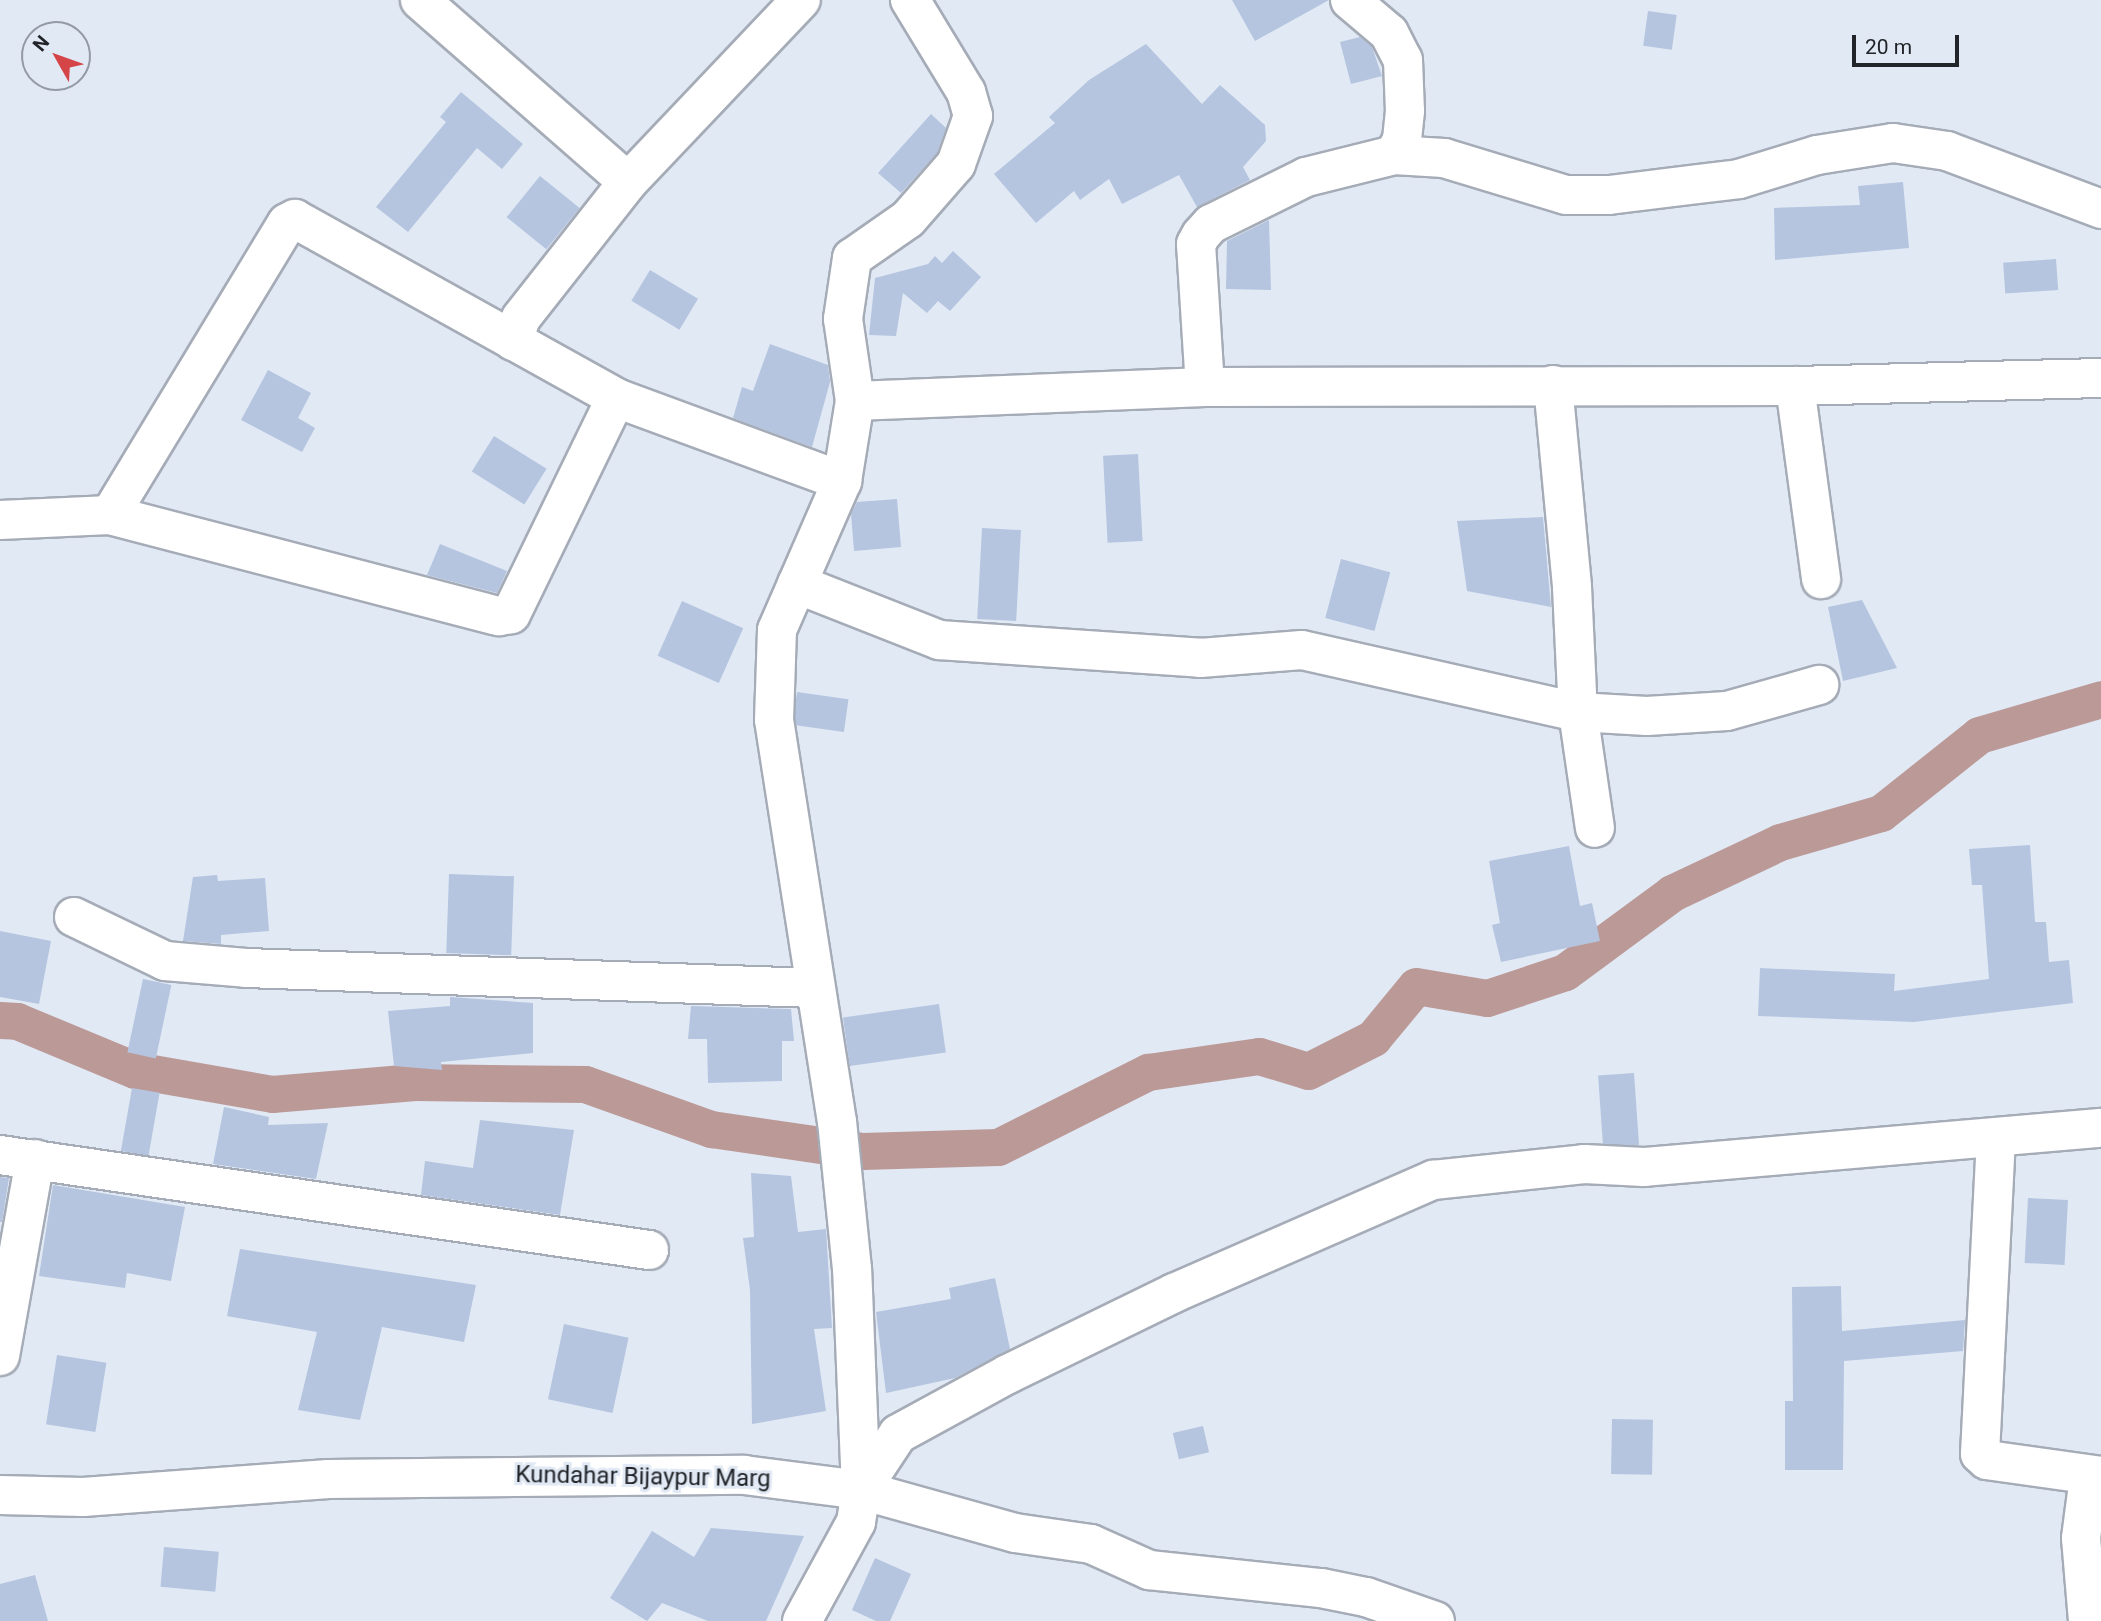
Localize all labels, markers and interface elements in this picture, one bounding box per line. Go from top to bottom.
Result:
north arrow [21,21,91,91]
scale bar [1856,21,1963,65]
text: N [28,31,54,56]
text: 20 m [1865,35,1912,59]
street label: Kundahar Bijaypur Marg [515,1460,771,1494]

